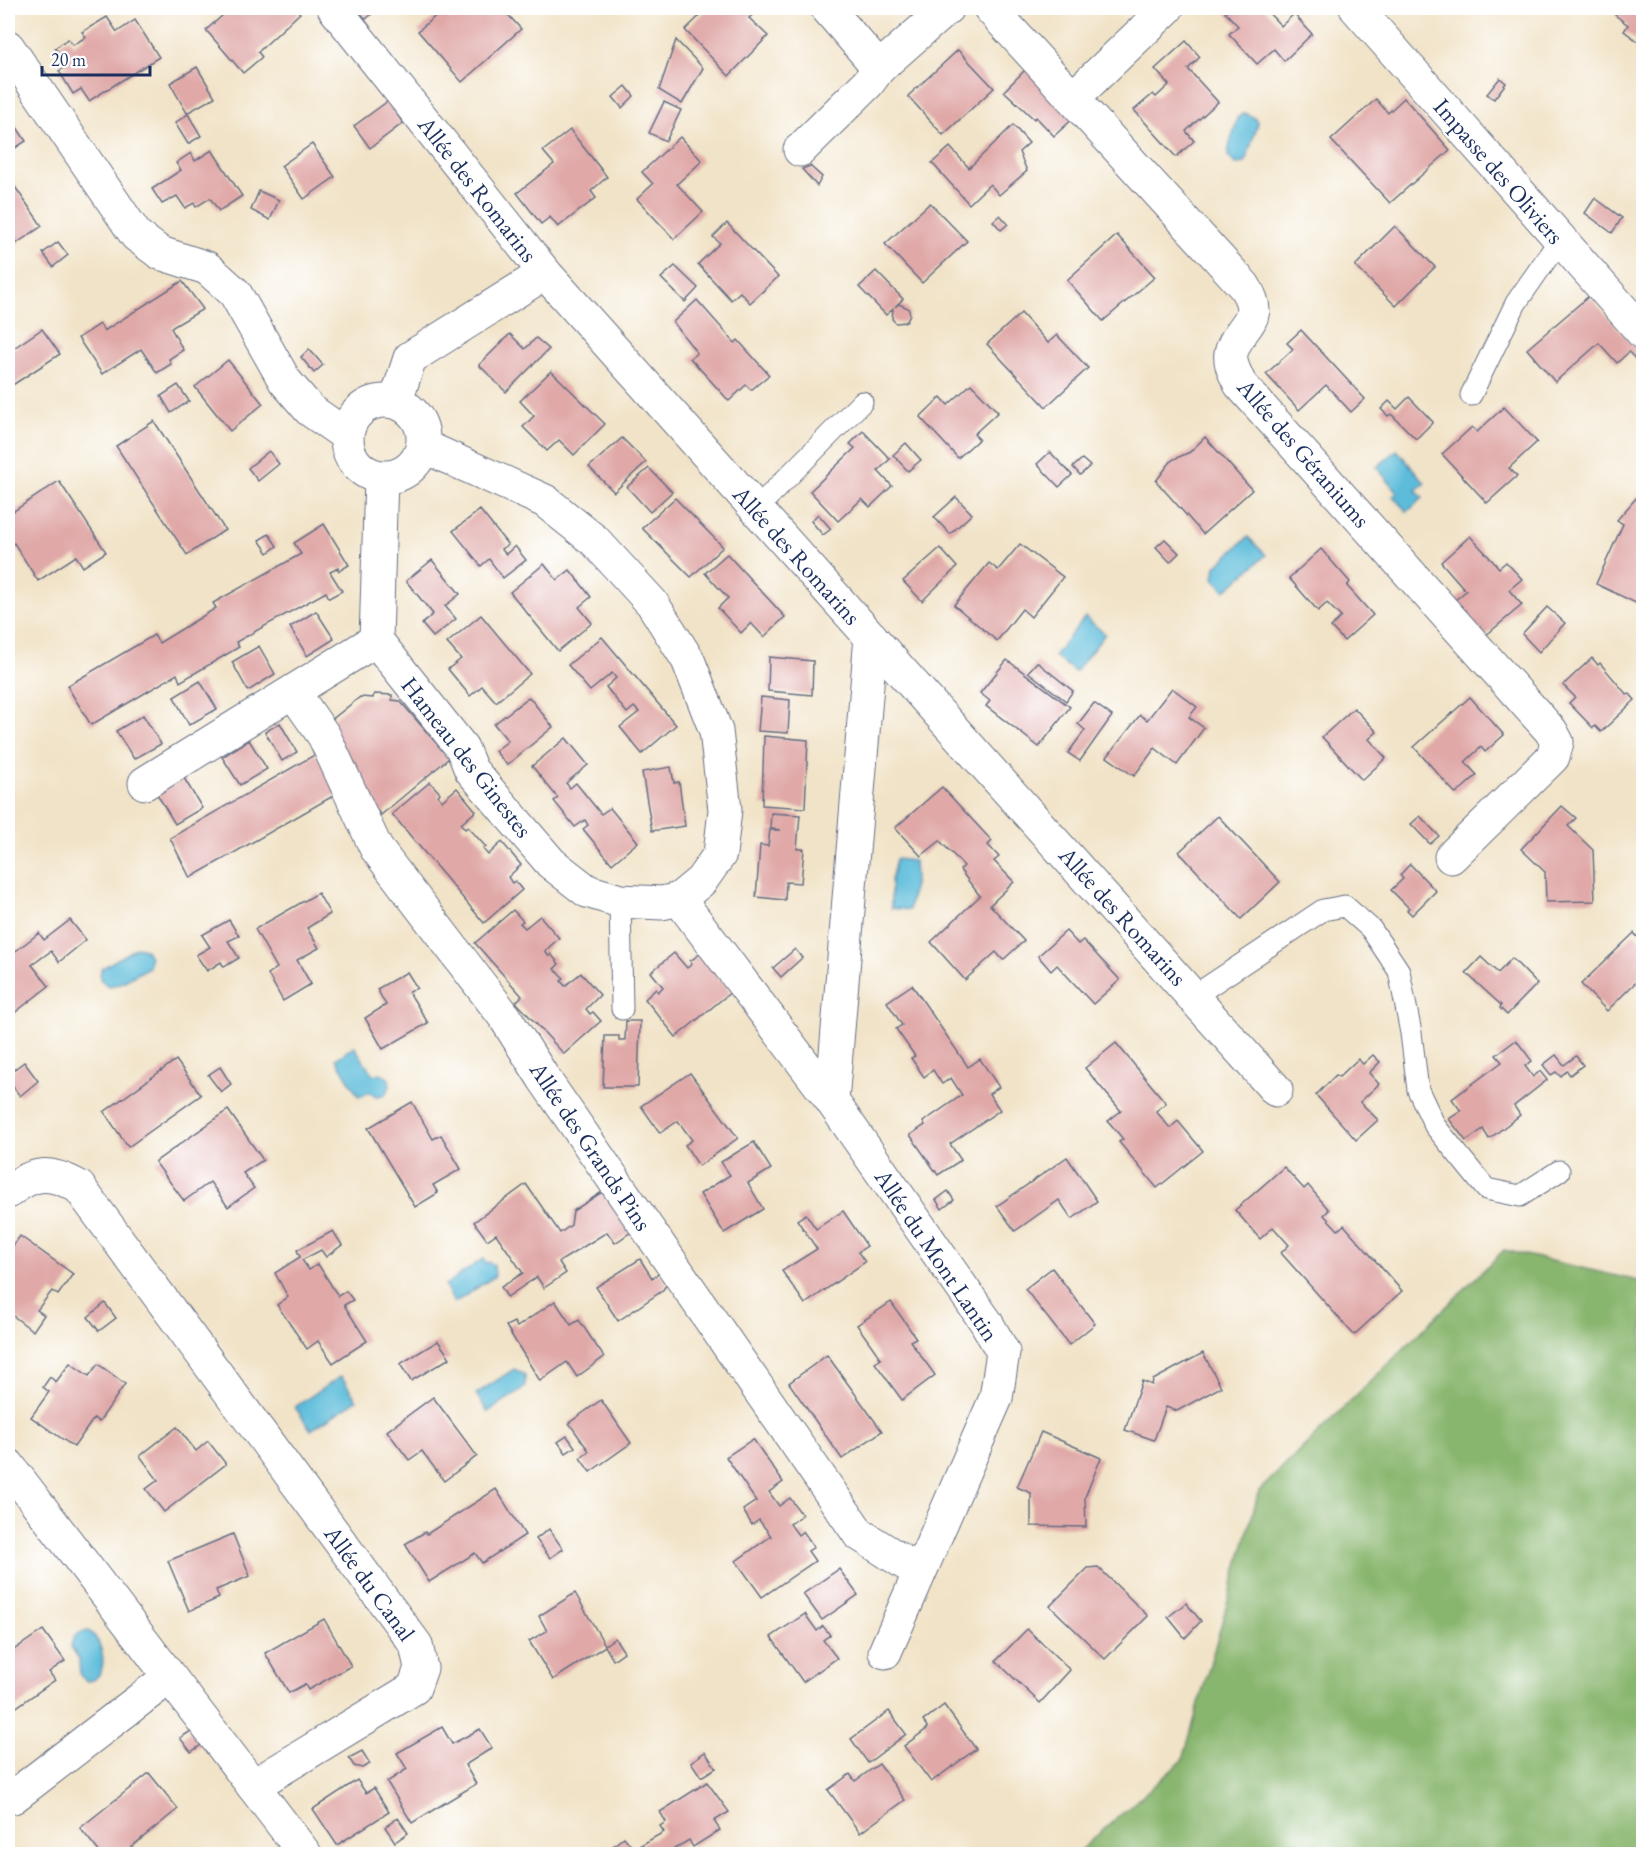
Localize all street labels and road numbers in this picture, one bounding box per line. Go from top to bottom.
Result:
street label: Impasse des Oliviers [1427,92,1571,250]
street label: Allée des Romarins [411,109,545,268]
street label: Allée des Géraniums [1230,371,1377,534]
street label: Allée des Romarins [726,478,868,631]
street label: Hameau des Ginestes [394,670,540,844]
street label: Allée des Romarins [1052,839,1194,992]
street label: Allée des Grands Pins [522,1055,659,1237]
street label: Allée du Mont Lantin [867,1162,1006,1347]
street label: Allée du Canal [317,1518,423,1647]

